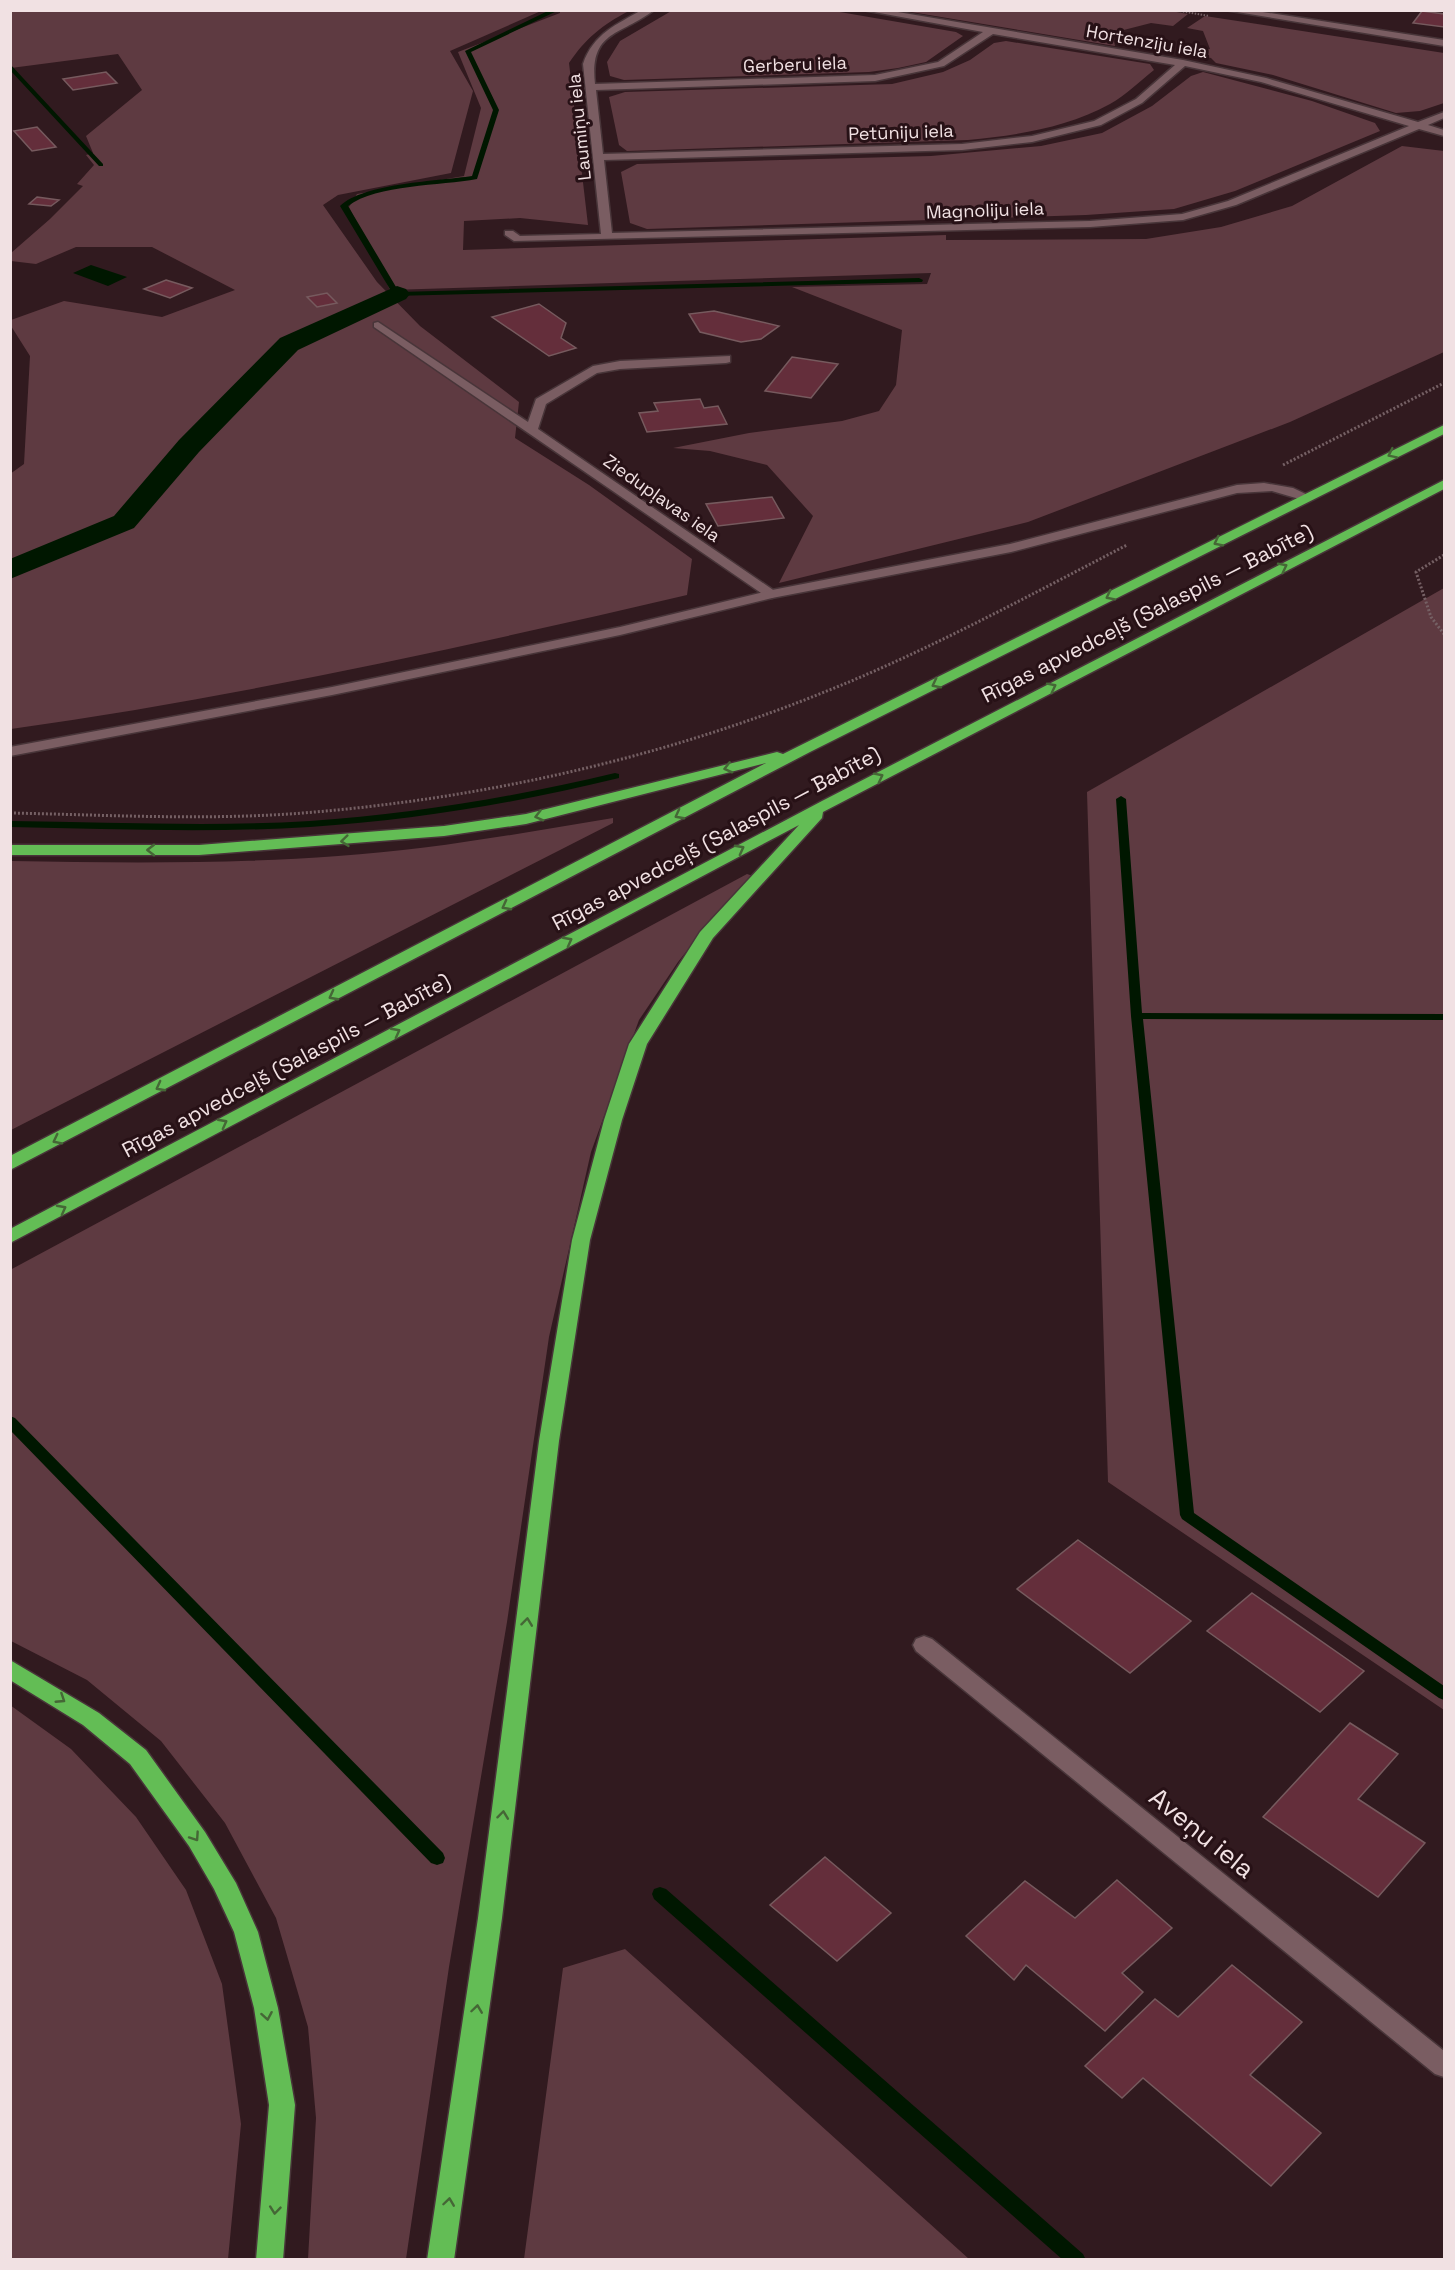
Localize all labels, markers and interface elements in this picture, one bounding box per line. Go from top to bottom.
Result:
street label: Hortenziju iela [1084,19,1210,63]
street label: Gerberu iela [743,51,847,77]
street label: Laumiņu iela [562,72,596,182]
street label: Petūniju iela [848,119,954,145]
street label: Magnoliju iela [926,196,1044,224]
one-way arrow [1387,447,1398,459]
street label: Ziedupļavas iela [599,449,725,547]
street label: Rīgas apvedceļš (Salaspils — Babīte) [977,517,1317,709]
one-way arrow [1213,535,1224,546]
one-way arrow [1277,563,1288,574]
one-way arrow [1106,589,1117,601]
one-way arrow [931,676,942,688]
one-way arrow [1046,683,1057,694]
street label: Rīgas apvedceļš (Salaspils — Babīte) [547,740,885,936]
one-way arrow [723,761,733,774]
one-way arrow [873,773,883,784]
one-way arrow [674,808,685,819]
one-way arrow [534,809,545,821]
one-way arrow [341,834,350,847]
one-way arrow [146,844,155,856]
one-way arrow [734,845,745,857]
one-way arrow [502,899,512,910]
one-way arrow [562,937,572,948]
street label: Rīgas apvedceļš (Salaspils — Babīte) [117,967,455,1163]
one-way arrow [329,989,339,1000]
one-way arrow [389,1028,400,1039]
one-way arrow [156,1079,167,1091]
one-way arrow [217,1119,228,1130]
one-way arrow [53,1133,64,1144]
one-way arrow [56,1205,66,1216]
one-way arrow [520,1617,532,1626]
one-way arrow [54,1692,65,1703]
street label: Aveņu iela [1142,1780,1262,1886]
one-way arrow [496,1811,508,1820]
one-way arrow [188,1830,199,1841]
one-way arrow [470,2004,482,2013]
one-way arrow [260,2011,273,2021]
one-way arrow [442,2197,454,2206]
one-way arrow [269,2205,281,2214]

